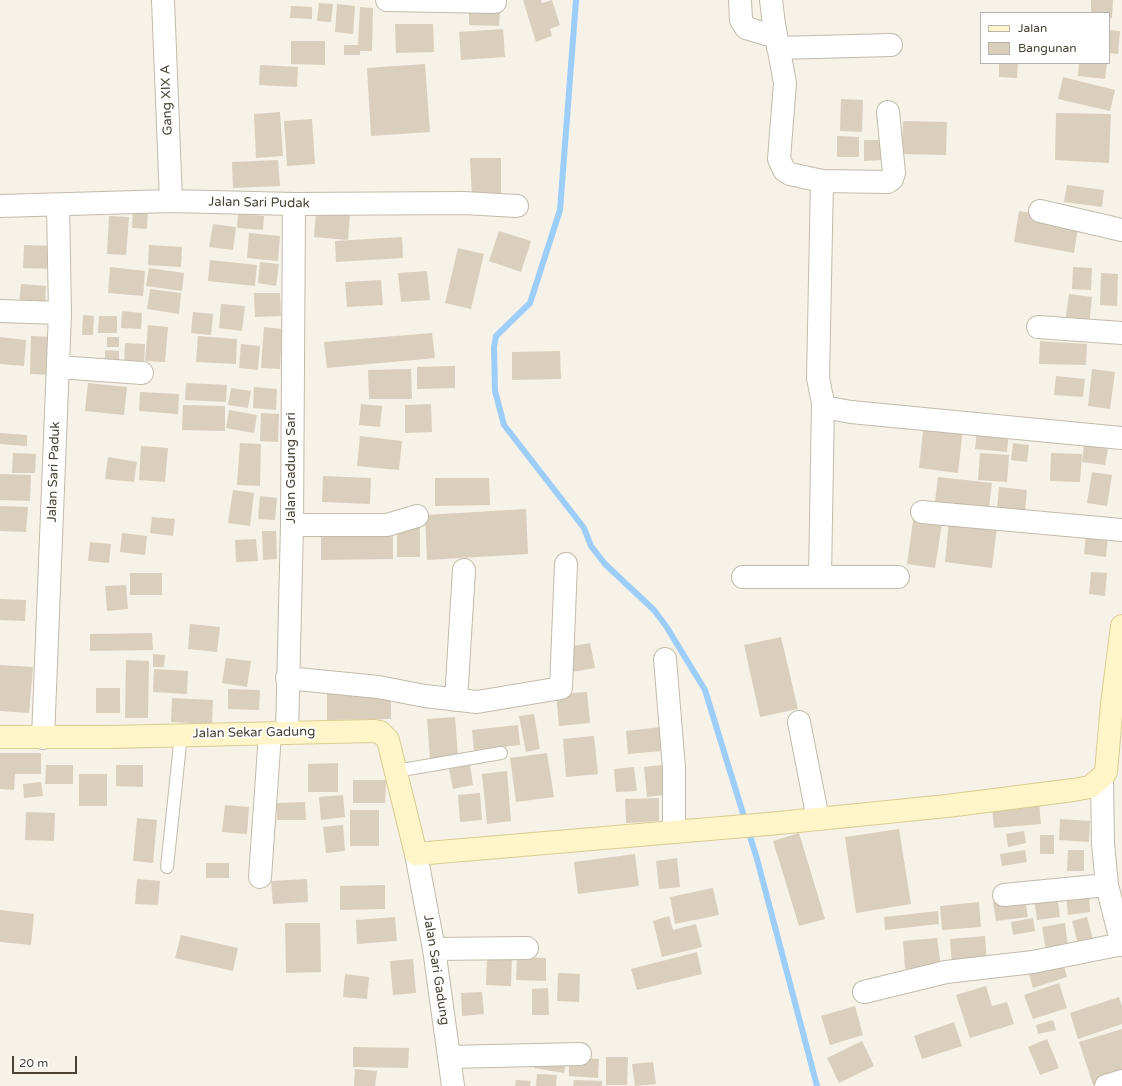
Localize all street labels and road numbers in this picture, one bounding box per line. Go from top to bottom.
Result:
street label: Gang XIX A [158,64,176,136]
street label: Jalan Sari Pudak [208,194,310,212]
street label: Jalan Gadung Sari [284,412,300,524]
street label: Jalan Sari Paduk [44,421,64,523]
street label: Jalan Sekar Gadung [193,724,315,742]
street label: Jalan Sari Gadung [420,914,452,1026]

